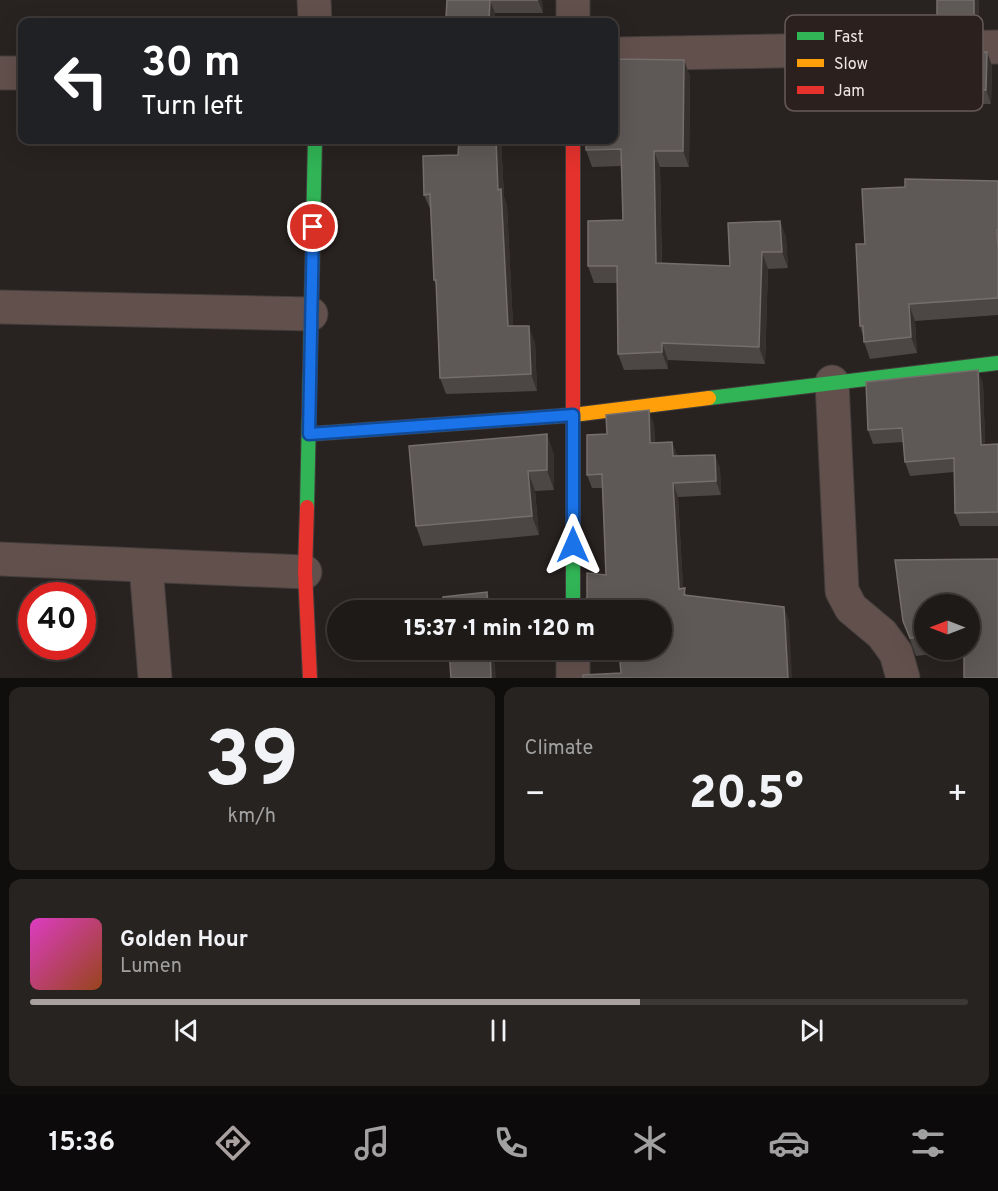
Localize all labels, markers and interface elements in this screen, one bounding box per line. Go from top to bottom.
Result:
legend [785,15,983,111]
text: Fast [834,28,864,48]
text: 30 m [141,38,240,91]
icon: left [42,42,120,120]
text: Slow [834,55,868,75]
text: Jam [834,82,865,102]
text: Turn left [141,90,243,124]
pin [287,201,338,252]
icon: arrive [296,210,329,243]
position arrow [541,513,605,577]
speed limit sign: 40 [18,582,96,660]
north arrow [914,594,980,660]
map controls [914,594,980,660]
text: 15:37 · 1 min · 120 m [404,616,595,643]
text: 39 [204,715,299,814]
text: Climate [525,736,593,762]
text: 20.5° [689,767,804,824]
text: − [525,775,546,817]
text: + [947,775,968,817]
text: km/h [227,804,276,830]
text: Golden Hour [120,927,248,954]
text: Lumen [120,954,182,980]
icon: previous [170,1014,203,1047]
icon: pause [482,1014,515,1047]
icon: next [795,1014,828,1047]
icon: directions [212,1122,254,1164]
icon: music [351,1122,393,1164]
icon: phone [490,1122,532,1164]
icon: climate [629,1122,671,1164]
icon: car [768,1122,810,1164]
icon: filters [907,1122,949,1164]
text: 15:36 [49,1126,115,1160]

